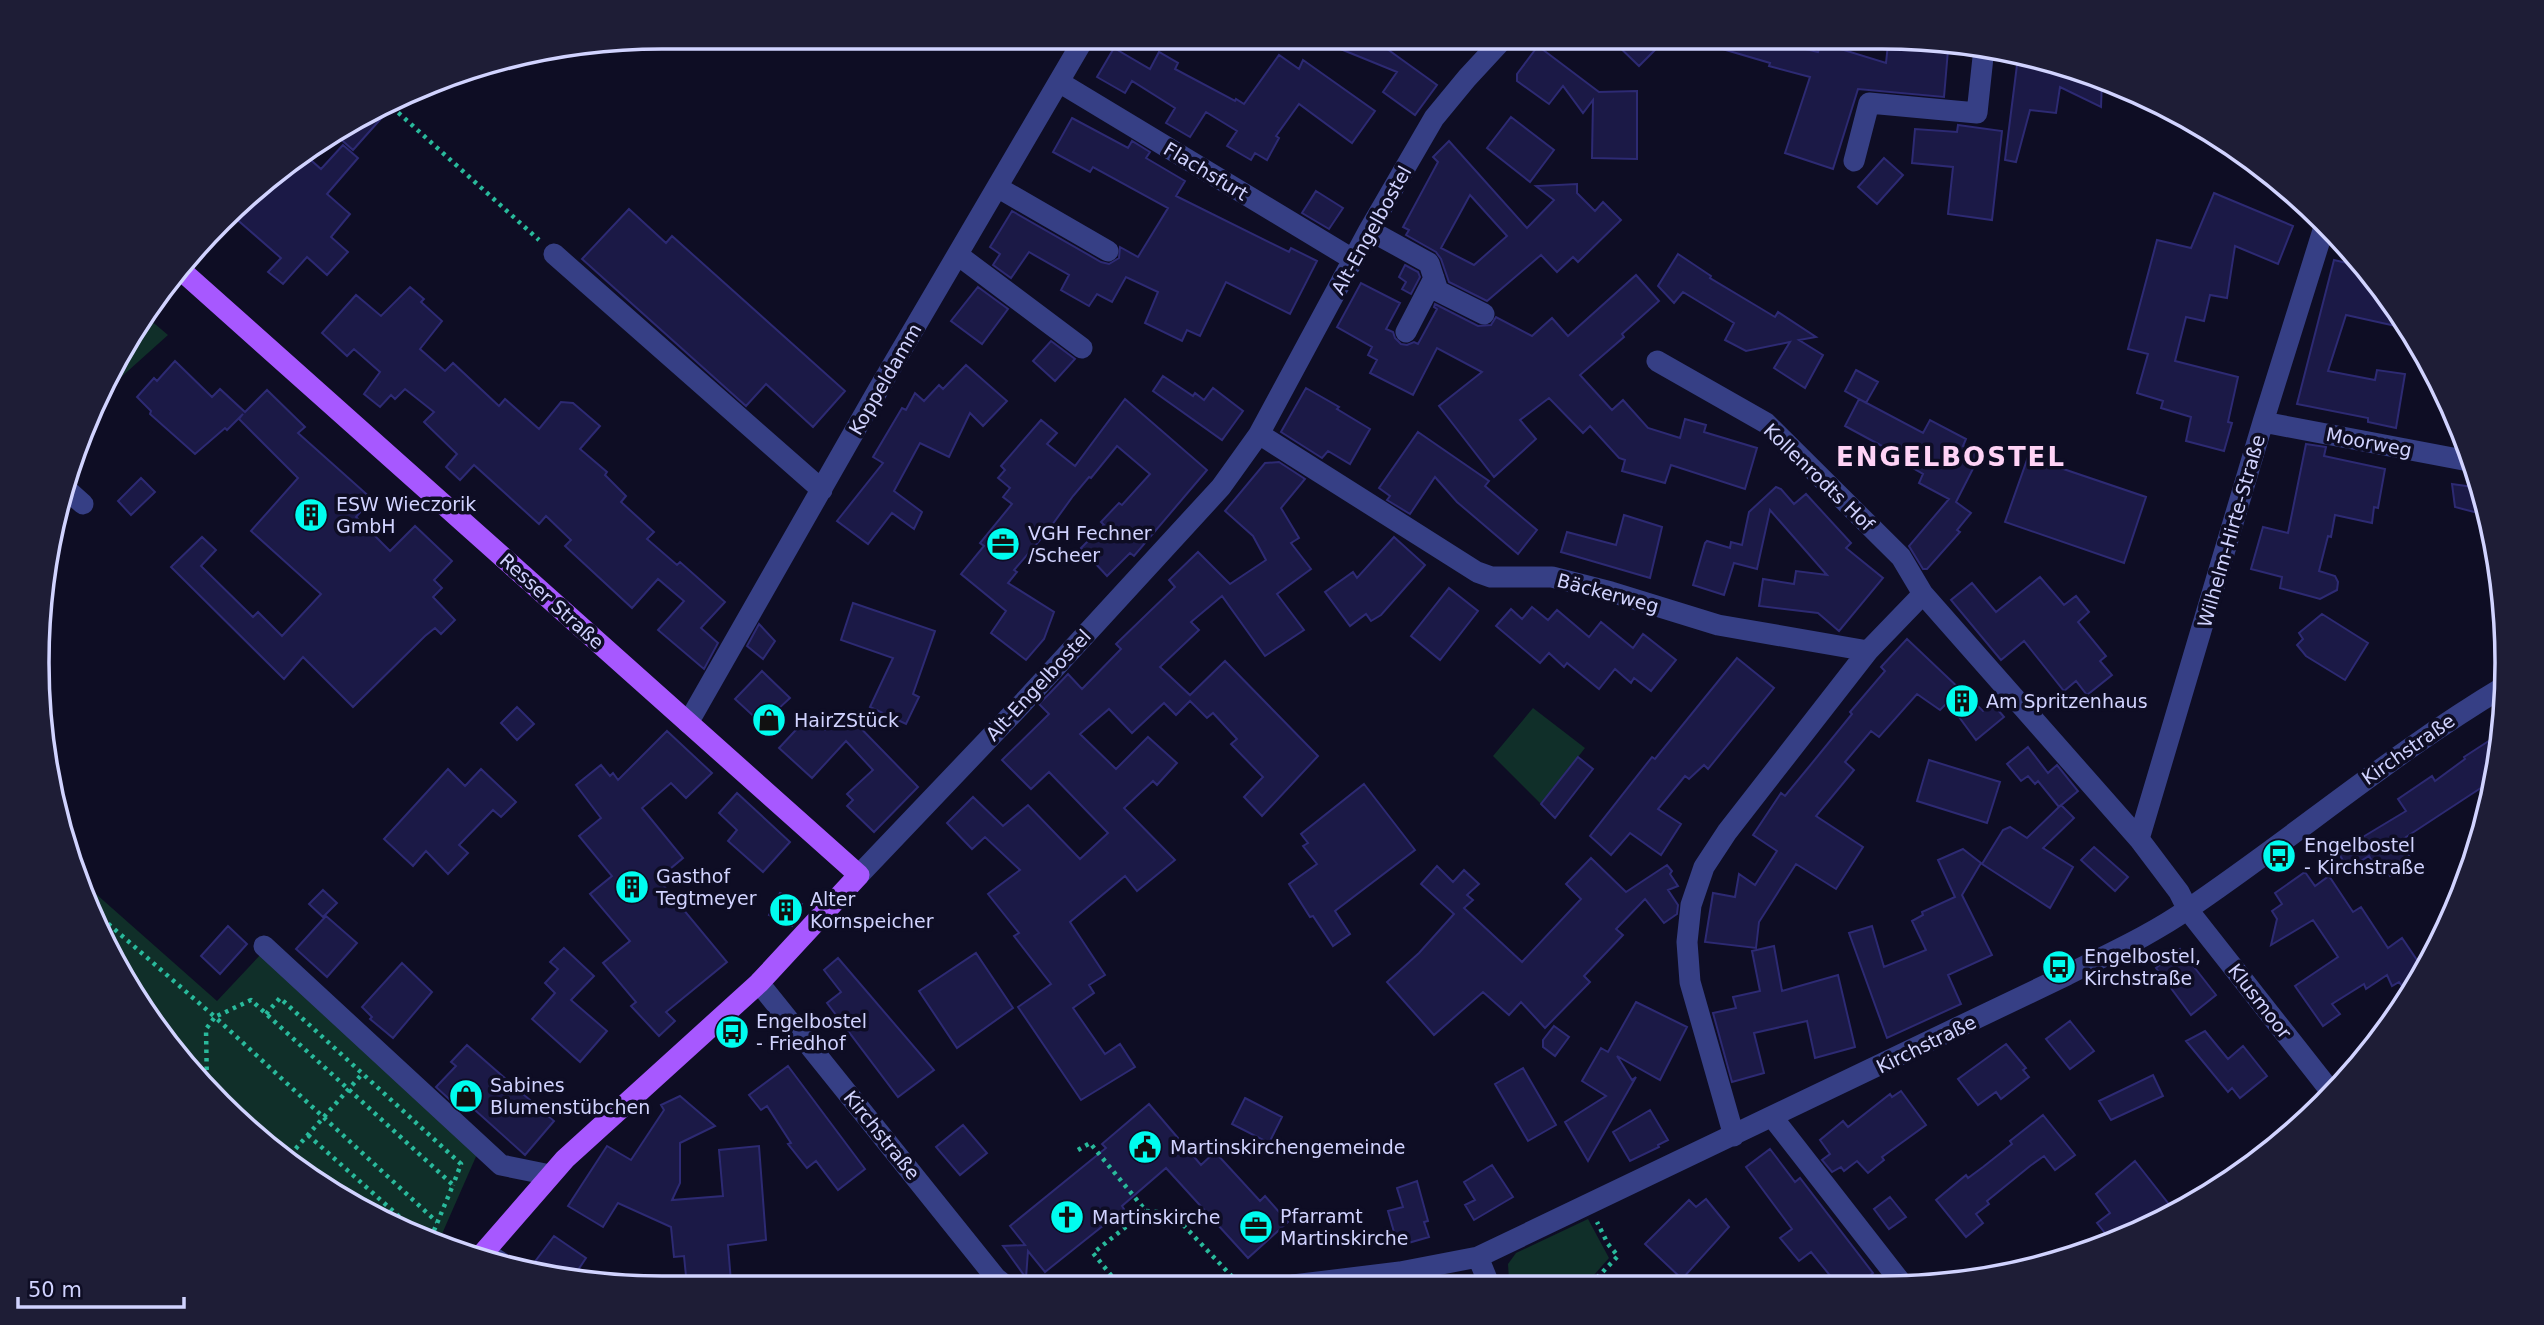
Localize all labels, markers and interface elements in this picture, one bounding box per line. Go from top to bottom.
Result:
street label: Flachsfurt [1160,137,1252,205]
street label: Alt-Engelbostel [1327,162,1415,298]
street label: Koppeldamm [844,319,926,439]
street label: Kollenrodts Hof [1759,419,1880,536]
street label: Moorweg [2324,423,2414,461]
street label: Wilhelm-Hirte-Straße [2193,432,2269,630]
district label: ENGELBOSTEL [1836,442,2066,472]
place label: ESW Wieczorik GmbH [336,493,476,537]
building icon: ESW Wieczorik GmbH [292,496,330,534]
place label: VGH Fechner /Scheer [1028,522,1152,566]
office icon: VGH Fechner /Scheer [984,525,1022,563]
street label: Resser Straße [496,549,608,653]
street label: Bäckerweg [1555,569,1661,617]
street label: Alt-Engelbostel [981,625,1095,745]
building icon: Am Spritzenhaus [1943,682,1981,720]
place label: Am Spritzenhaus [1986,690,2148,712]
shop icon: HairZStück [750,701,788,739]
place label: HairZStück [794,709,899,731]
street label: Kirchstraße [2357,709,2459,789]
place label: Engelbostel - Kirchstraße [2304,834,2425,878]
bus stop icon: Engelbostel - Kirchstraße [2260,837,2298,875]
place label: Gasthof Tegtmeyer [655,865,757,909]
building icon: Gasthof Tegtmeyer [613,868,651,906]
place label: Alter Kornspeicher [810,888,934,932]
building icon: Alter Kornspeicher [767,891,805,929]
place label: Engelbostel, Kirchstraße [2084,945,2201,989]
bus stop icon: Engelbostel, Kirchstraße [2040,948,2078,986]
street label: Klusmoor [2224,959,2296,1043]
place label: Engelbostel - Friedhof [756,1010,867,1054]
street label: Kirchstraße [1873,1010,1979,1078]
bus stop icon: Engelbostel - Friedhof [713,1013,751,1051]
place label: Sabines Blumenstübchen [490,1074,650,1118]
shop icon: Sabines Blumenstübchen [447,1077,485,1115]
street label: Kirchstraße [839,1086,925,1184]
public building icon: Martinskirchengemeinde [1126,1128,1164,1166]
place label: Martinskirchengemeinde [1170,1136,1405,1158]
church icon: Martinskirche [1048,1198,1086,1236]
place label: Pfarramt Martinskirche [1280,1205,1408,1249]
place label: Martinskirche [1092,1206,1220,1228]
office icon: Pfarramt Martinskirche [1237,1208,1275,1246]
scale bar [18,1266,184,1310]
text: 50 m [28,1278,82,1302]

